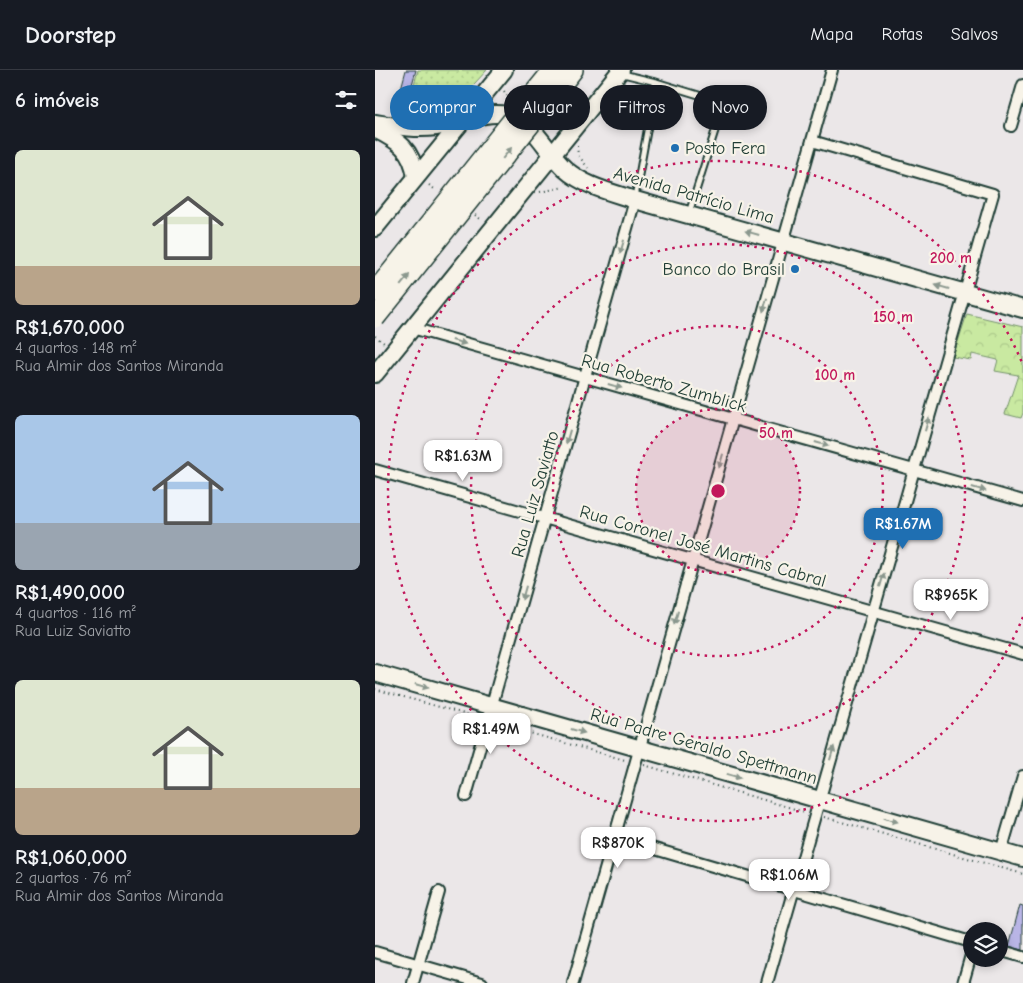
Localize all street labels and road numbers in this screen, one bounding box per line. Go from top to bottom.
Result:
street label: Avenida Patrício Lima [611,162,777,228]
street label: Rua Roberto Zumblick [579,350,749,417]
street label: Rua Luiz Saviatto [507,428,564,560]
street label: Rua Coronel José Martins Cabral [577,501,829,592]
street label: Rua Padre Geraldo Spettmann [588,704,820,789]

